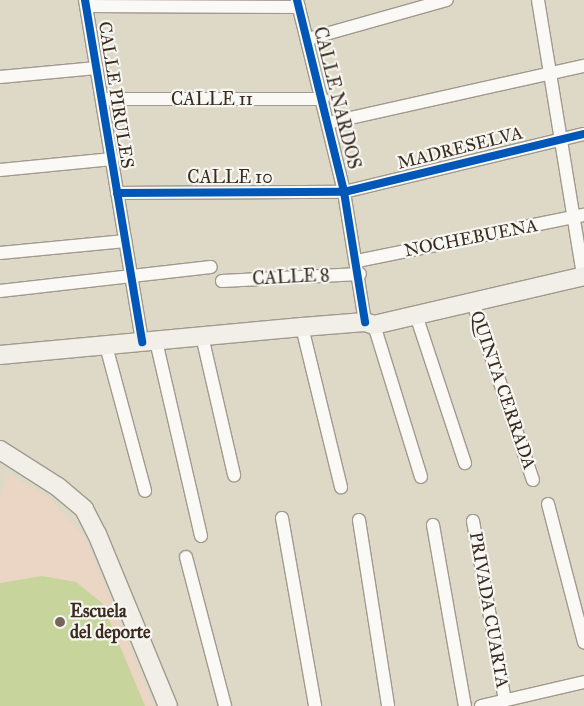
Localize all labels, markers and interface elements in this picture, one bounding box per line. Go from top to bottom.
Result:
street label: CALLE PIRULES [94,20,138,170]
street label: CALLE NARDOS [309,25,365,171]
street label: CALLE 11 [171,88,253,110]
street label: MADRESELVA [395,122,525,174]
street label: CALLE 10 [187,166,273,188]
street label: NOCHEBUENA [402,214,540,262]
street label: CALLE 8 [252,264,330,290]
street label: QUINTA CERRADA [466,308,540,472]
street label: PRIVADA CUARTA [465,530,513,690]
place label: Escuela del deporte [70,601,151,644]
marker: Escuela del deporte [54,616,66,628]

